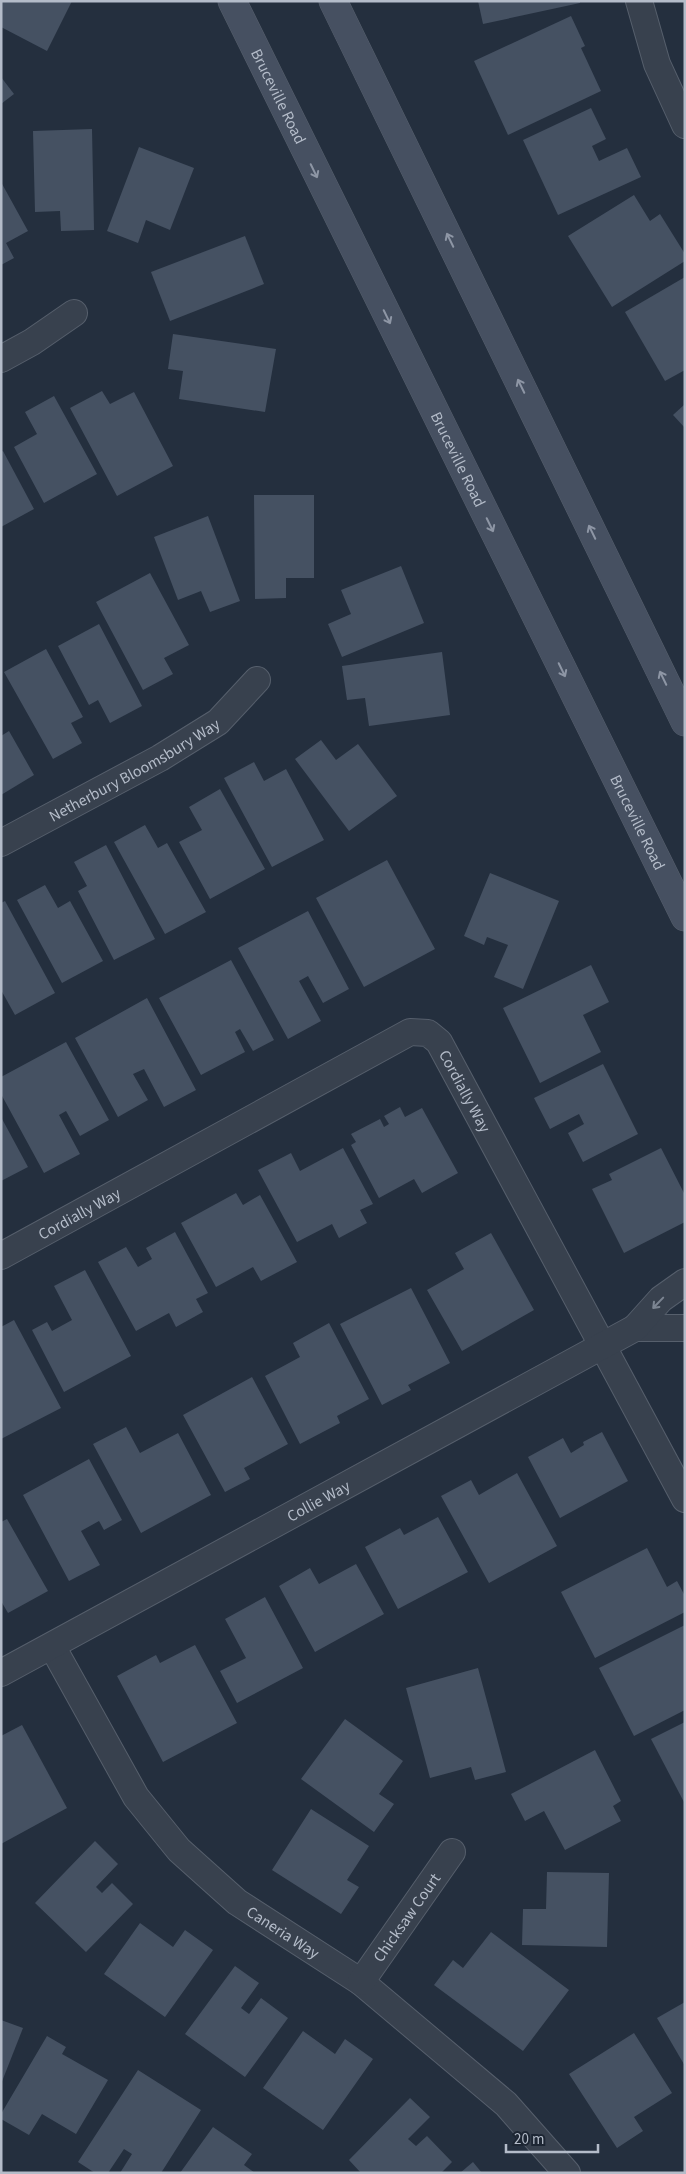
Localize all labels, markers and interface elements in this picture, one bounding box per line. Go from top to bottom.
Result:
street label: Bruceville Road [245,45,311,148]
one-way arrow [310,163,320,178]
one-way arrow [445,233,454,248]
one-way arrow [382,309,392,324]
one-way arrow [516,379,525,394]
street label: Bruceville Road [425,408,491,511]
one-way arrow [486,517,495,532]
one-way arrow [587,525,596,540]
one-way arrow [557,663,567,678]
one-way arrow [658,671,668,686]
street label: Netherbury Bloomsbury Way [45,713,225,827]
street label: Bruceville Road [604,771,670,874]
street label: Cordially Way [433,1046,496,1137]
street label: Cordially Way [34,1182,125,1246]
one-way arrow [652,1296,664,1309]
street label: Collie Way [283,1475,355,1527]
street label: Chicksaw Court [368,1868,446,1967]
street label: Caneria Way [242,1901,324,1965]
scale bar [506,2122,598,2154]
text: 20 m [514,2129,544,2150]

